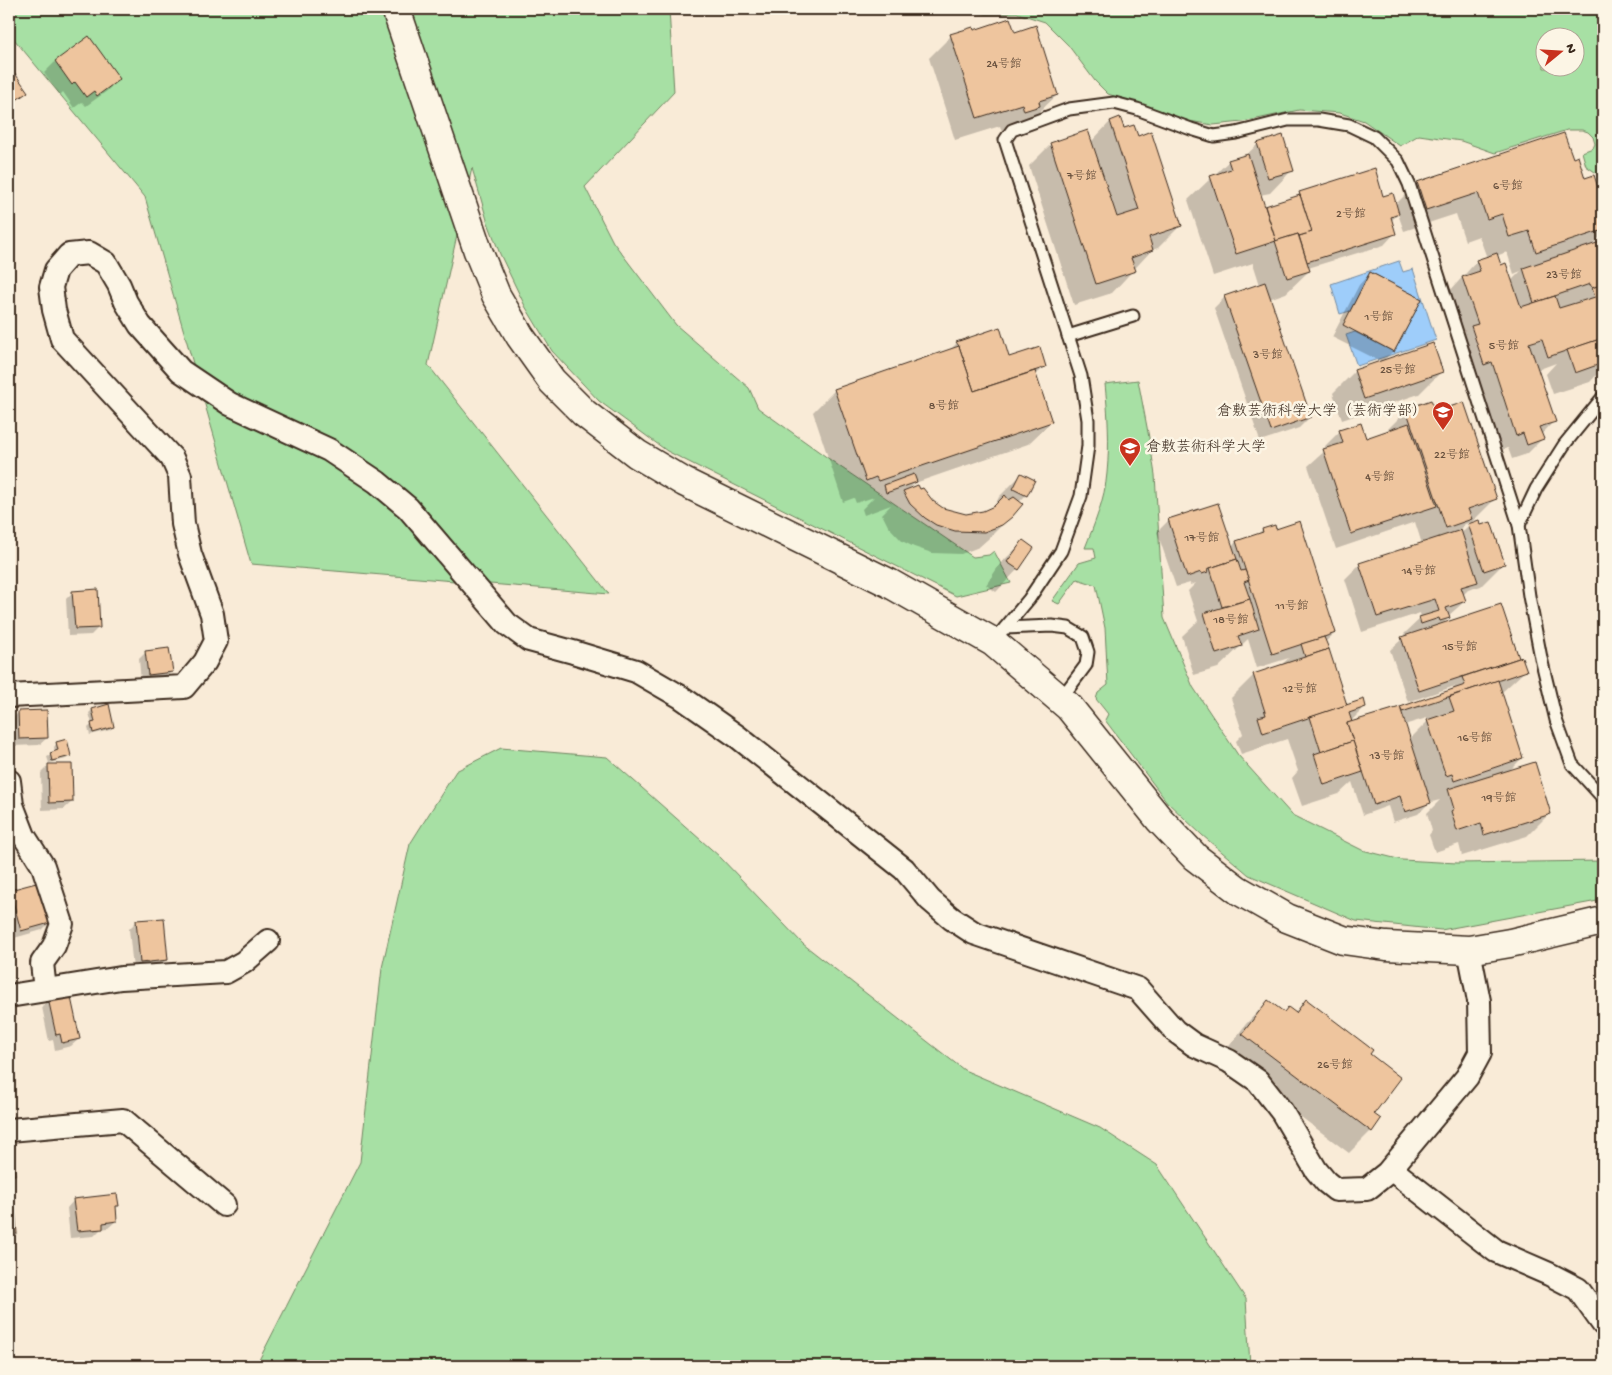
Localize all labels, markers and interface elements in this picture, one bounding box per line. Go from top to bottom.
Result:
north arrow [1534,28,1584,78]
text: N [1560,42,1579,56]
house number: 24号館 [986,57,1022,72]
house number: 7号館 [1066,169,1097,184]
house number: 6号館 [1493,179,1523,194]
house number: 2号館 [1336,207,1366,222]
house number: 23号館 [1546,268,1582,283]
house number: 1号館 [1364,310,1393,325]
house number: 5号館 [1489,339,1519,354]
house number: 3号館 [1252,348,1283,363]
house number: 25号館 [1380,363,1416,378]
house number: 8号館 [929,399,959,414]
school or university icon: 倉敷芸術科学大学（芸術学部） [1431,400,1455,431]
place label: 倉敷芸術科学大学（芸術学部） [1217,402,1427,421]
school or university icon: 倉敷芸術科学大学 [1118,436,1142,467]
place label: 倉敷芸術科学大学 [1146,438,1266,457]
house number: 22号館 [1434,448,1470,463]
house number: 4号館 [1365,470,1395,485]
house number: 17号館 [1183,531,1220,546]
house number: 14号館 [1401,564,1436,579]
house number: 11号館 [1274,599,1309,614]
house number: 18号館 [1212,613,1249,628]
house number: 15号館 [1441,640,1478,655]
house number: 12号館 [1282,682,1317,697]
house number: 16号館 [1457,731,1492,746]
house number: 13号館 [1368,749,1405,764]
house number: 19号館 [1481,791,1516,806]
house number: 26号館 [1317,1058,1353,1073]

